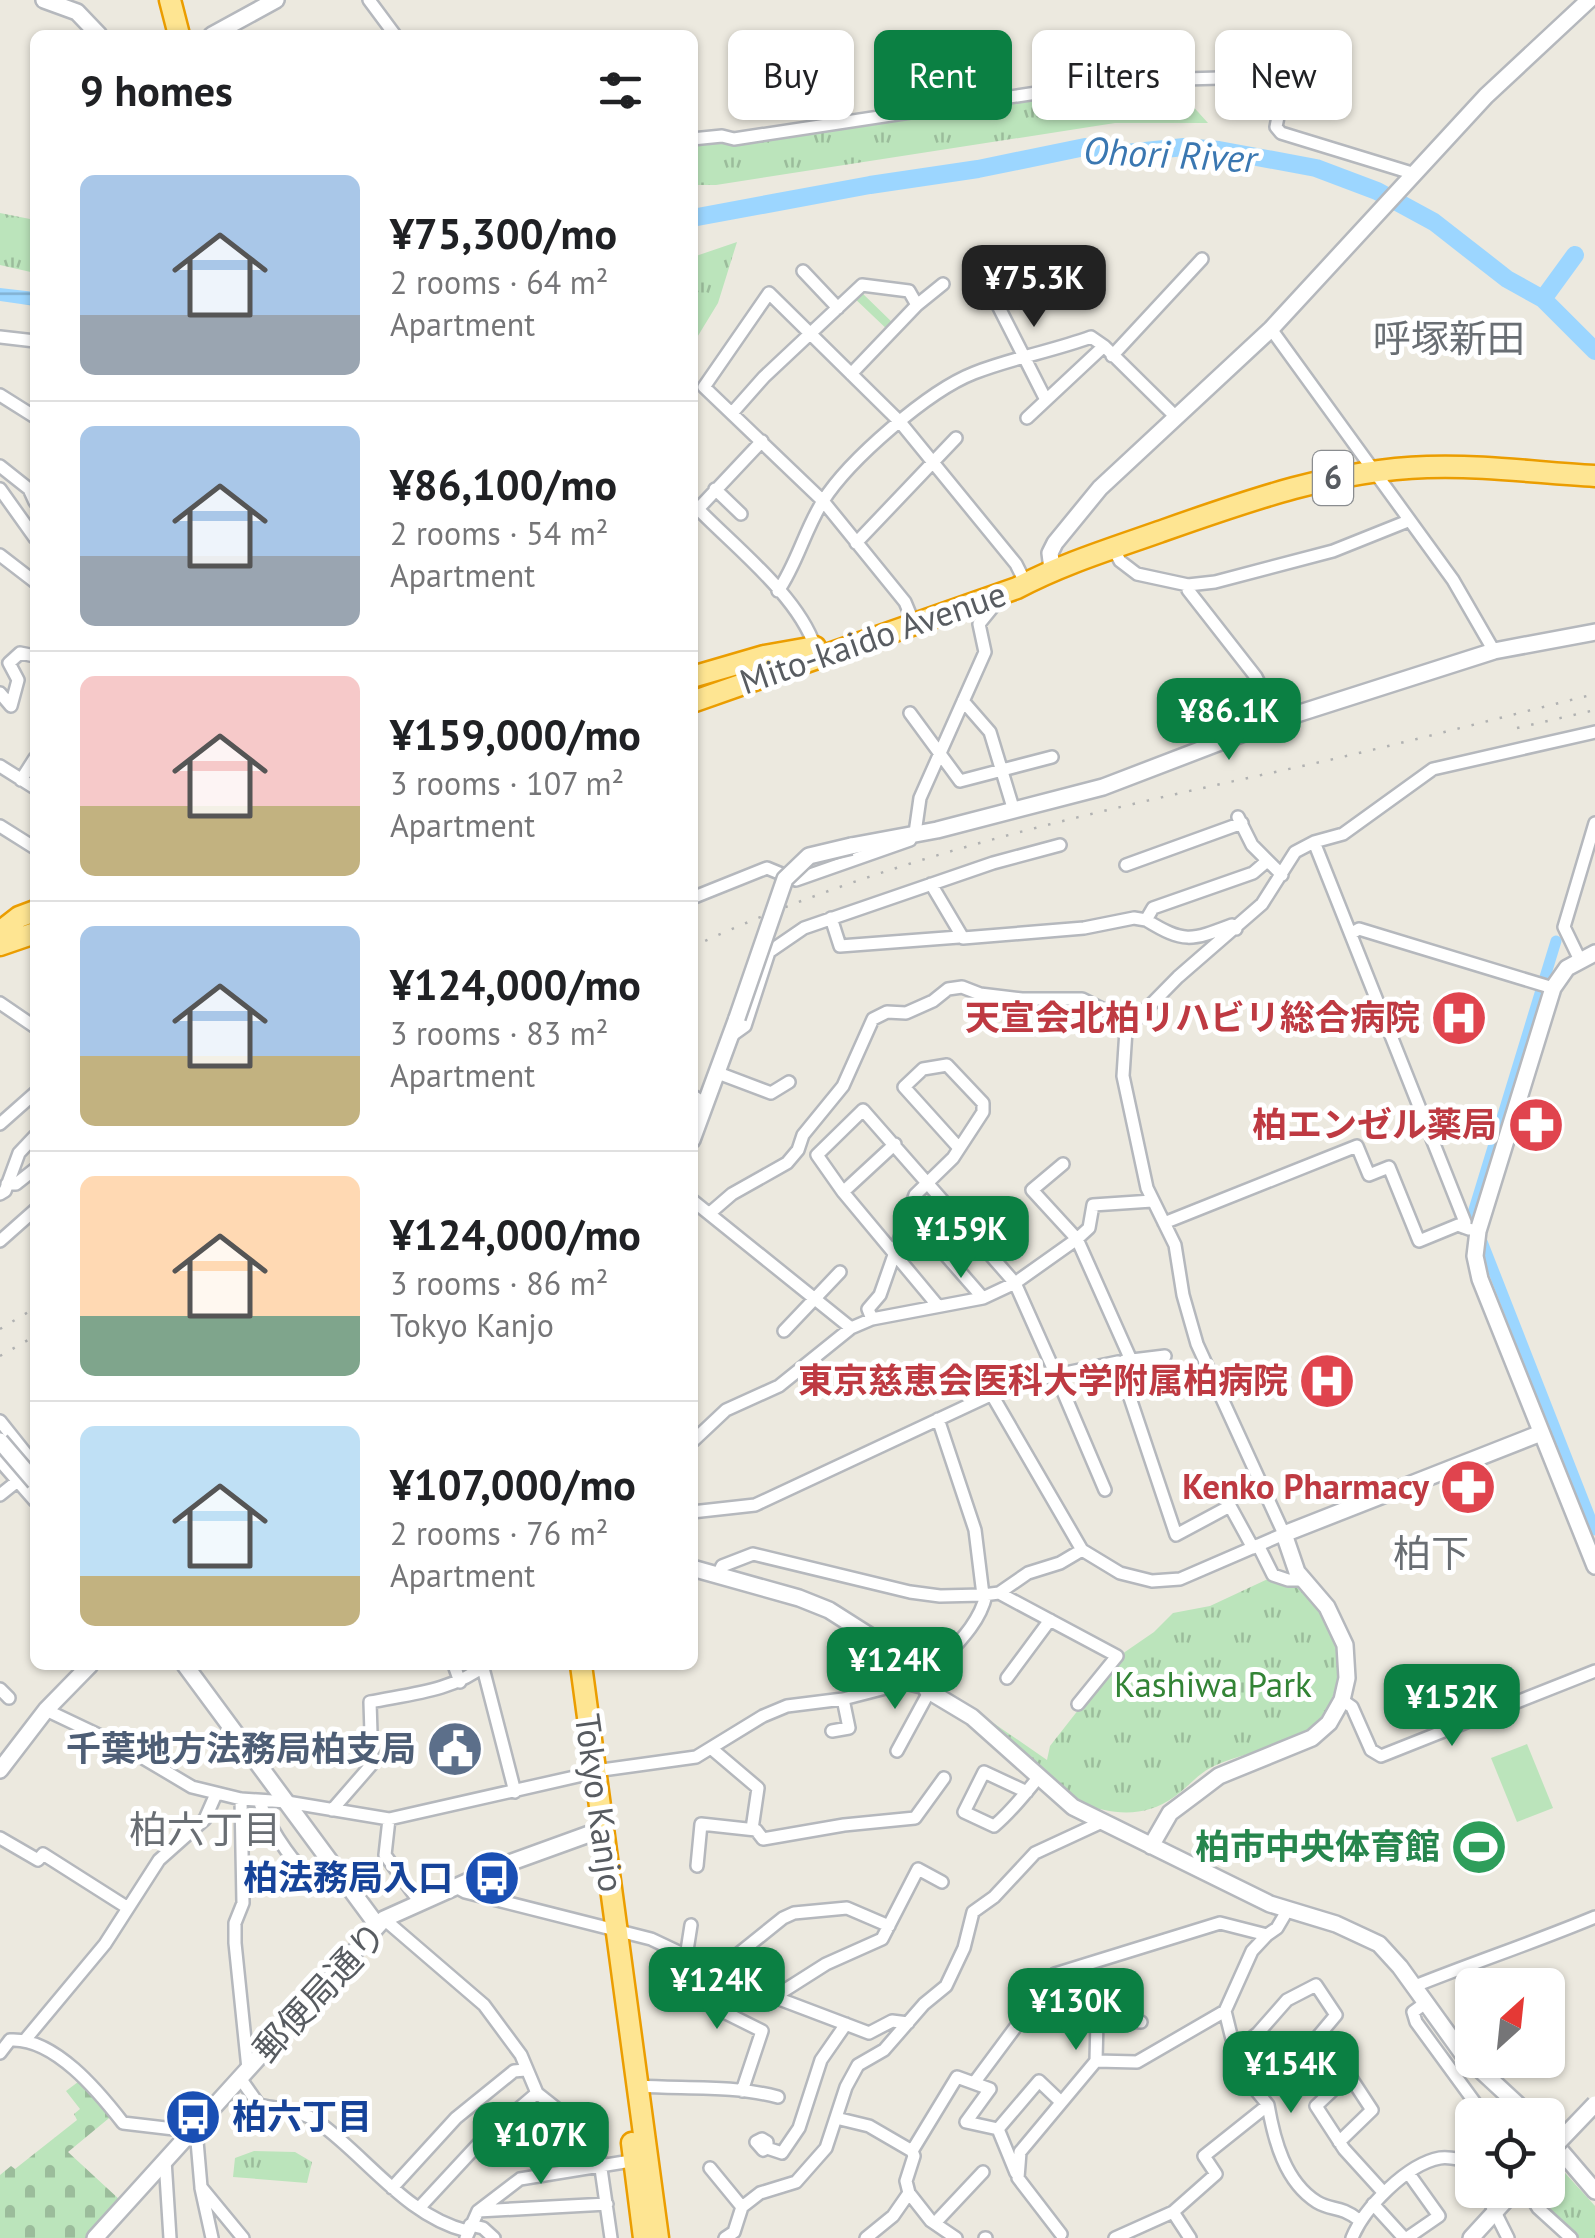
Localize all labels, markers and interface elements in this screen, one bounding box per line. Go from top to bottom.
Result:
chip: Buy [728,30,854,120]
chip: Rent [874,30,1012,120]
chip: Filters [1032,30,1195,120]
chip: New [1215,30,1352,120]
text: 9 homes [80,63,233,118]
icon: filters [593,63,648,118]
water label: Ohori River [1082,124,1260,183]
text: ¥75,300/mo [390,206,617,261]
icon: home [160,215,280,335]
pin: ¥75.3K [953,245,1115,330]
text: ¥75.3K [984,256,1084,298]
text: 2 rooms · 64 m² [390,261,608,303]
text: Apartment [390,303,535,345]
district label: 呼塚新田 [1373,313,1525,362]
road number: 6 [1313,451,1353,505]
text: ¥86,100/mo [390,457,617,512]
icon: home [160,466,280,586]
text: 2 rooms · 54 m² [390,512,608,554]
text: Apartment [390,554,535,596]
street label: Mito-kaido Avenue [734,570,1012,704]
pin: ¥86.1K [1148,678,1310,763]
text: ¥86.1K [1179,689,1279,731]
text: ¥159,000/mo [390,707,641,762]
icon: home [160,716,280,836]
text: 3 rooms · 107 m² [390,762,624,804]
text: Apartment [390,804,535,846]
text: ¥124,000/mo [390,957,641,1012]
icon: home [160,966,280,1086]
hospital icon: 天宣会北柏リハビリ総合病院 [1429,988,1489,1048]
place label: 天宣会北柏リハビリ総合病院 [965,994,1420,1040]
text: 3 rooms · 83 m² [390,1012,608,1054]
text: Apartment [390,1054,535,1096]
pharmacy icon: 柏エンゼル薬局 [1506,1095,1566,1155]
place label: 柏エンゼル薬局 [1252,1101,1497,1147]
pin: ¥159K [891,1196,1031,1281]
text: ¥124,000/mo [390,1207,641,1262]
text: ¥159K [915,1207,1007,1249]
icon: home [160,1216,280,1336]
text: 3 rooms · 86 m² [390,1262,608,1304]
text: Tokyo Kanjo [390,1304,554,1346]
hospital icon: 東京慈恵会医科大学附属柏病院 [1297,1351,1357,1411]
place label: 東京慈恵会医科大学附属柏病院 [798,1357,1288,1403]
text: ¥107,000/mo [390,1457,636,1512]
pharmacy icon: Kenko Pharmacy [1438,1457,1498,1517]
place label: Kenko Pharmacy [1182,1463,1430,1509]
icon: home [160,1466,280,1586]
text: 2 rooms · 76 m² [390,1512,608,1554]
district label: 柏下 [1393,1528,1469,1577]
text: Apartment [390,1554,535,1596]
pin: ¥124K [825,1627,965,1712]
text: ¥124K [849,1638,941,1680]
park label: Kashiwa Park [1114,1661,1312,1707]
pin: ¥152K [1382,1664,1522,1749]
text: ¥152K [1406,1675,1498,1717]
street label: Tokyo Kanjo [565,1711,635,1895]
public building icon: 千葉地方法務局柏支局 [425,1719,485,1779]
place label: 千葉地方法務局柏支局 [66,1725,416,1771]
district label: 柏六丁目 [129,1804,281,1853]
sports icon: 柏市中央体育館 [1449,1817,1509,1877]
place label: 柏市中央体育館 [1195,1823,1440,1869]
bus stop icon: 柏法務局入口 [462,1848,522,1908]
place label: 柏法務局入口 [243,1854,453,1900]
street label: 郵便局通り [243,1912,396,2071]
pin: ¥124K [647,1947,787,2032]
text: ¥124K [671,1958,763,2000]
pin: ¥130K [1006,1968,1146,2053]
north arrow [1455,1968,1565,2078]
map controls [1455,1968,1565,2208]
text: ¥130K [1030,1979,1122,2021]
pin: ¥154K [1221,2031,1361,2116]
text: ¥154K [1245,2042,1337,2084]
bus stop icon: 柏六丁目 [163,2087,223,2147]
place label: 柏六丁目 [232,2093,372,2139]
button: locate [1455,2098,1565,2208]
pin: ¥107K [471,2102,611,2187]
text: ¥107K [495,2113,587,2155]

